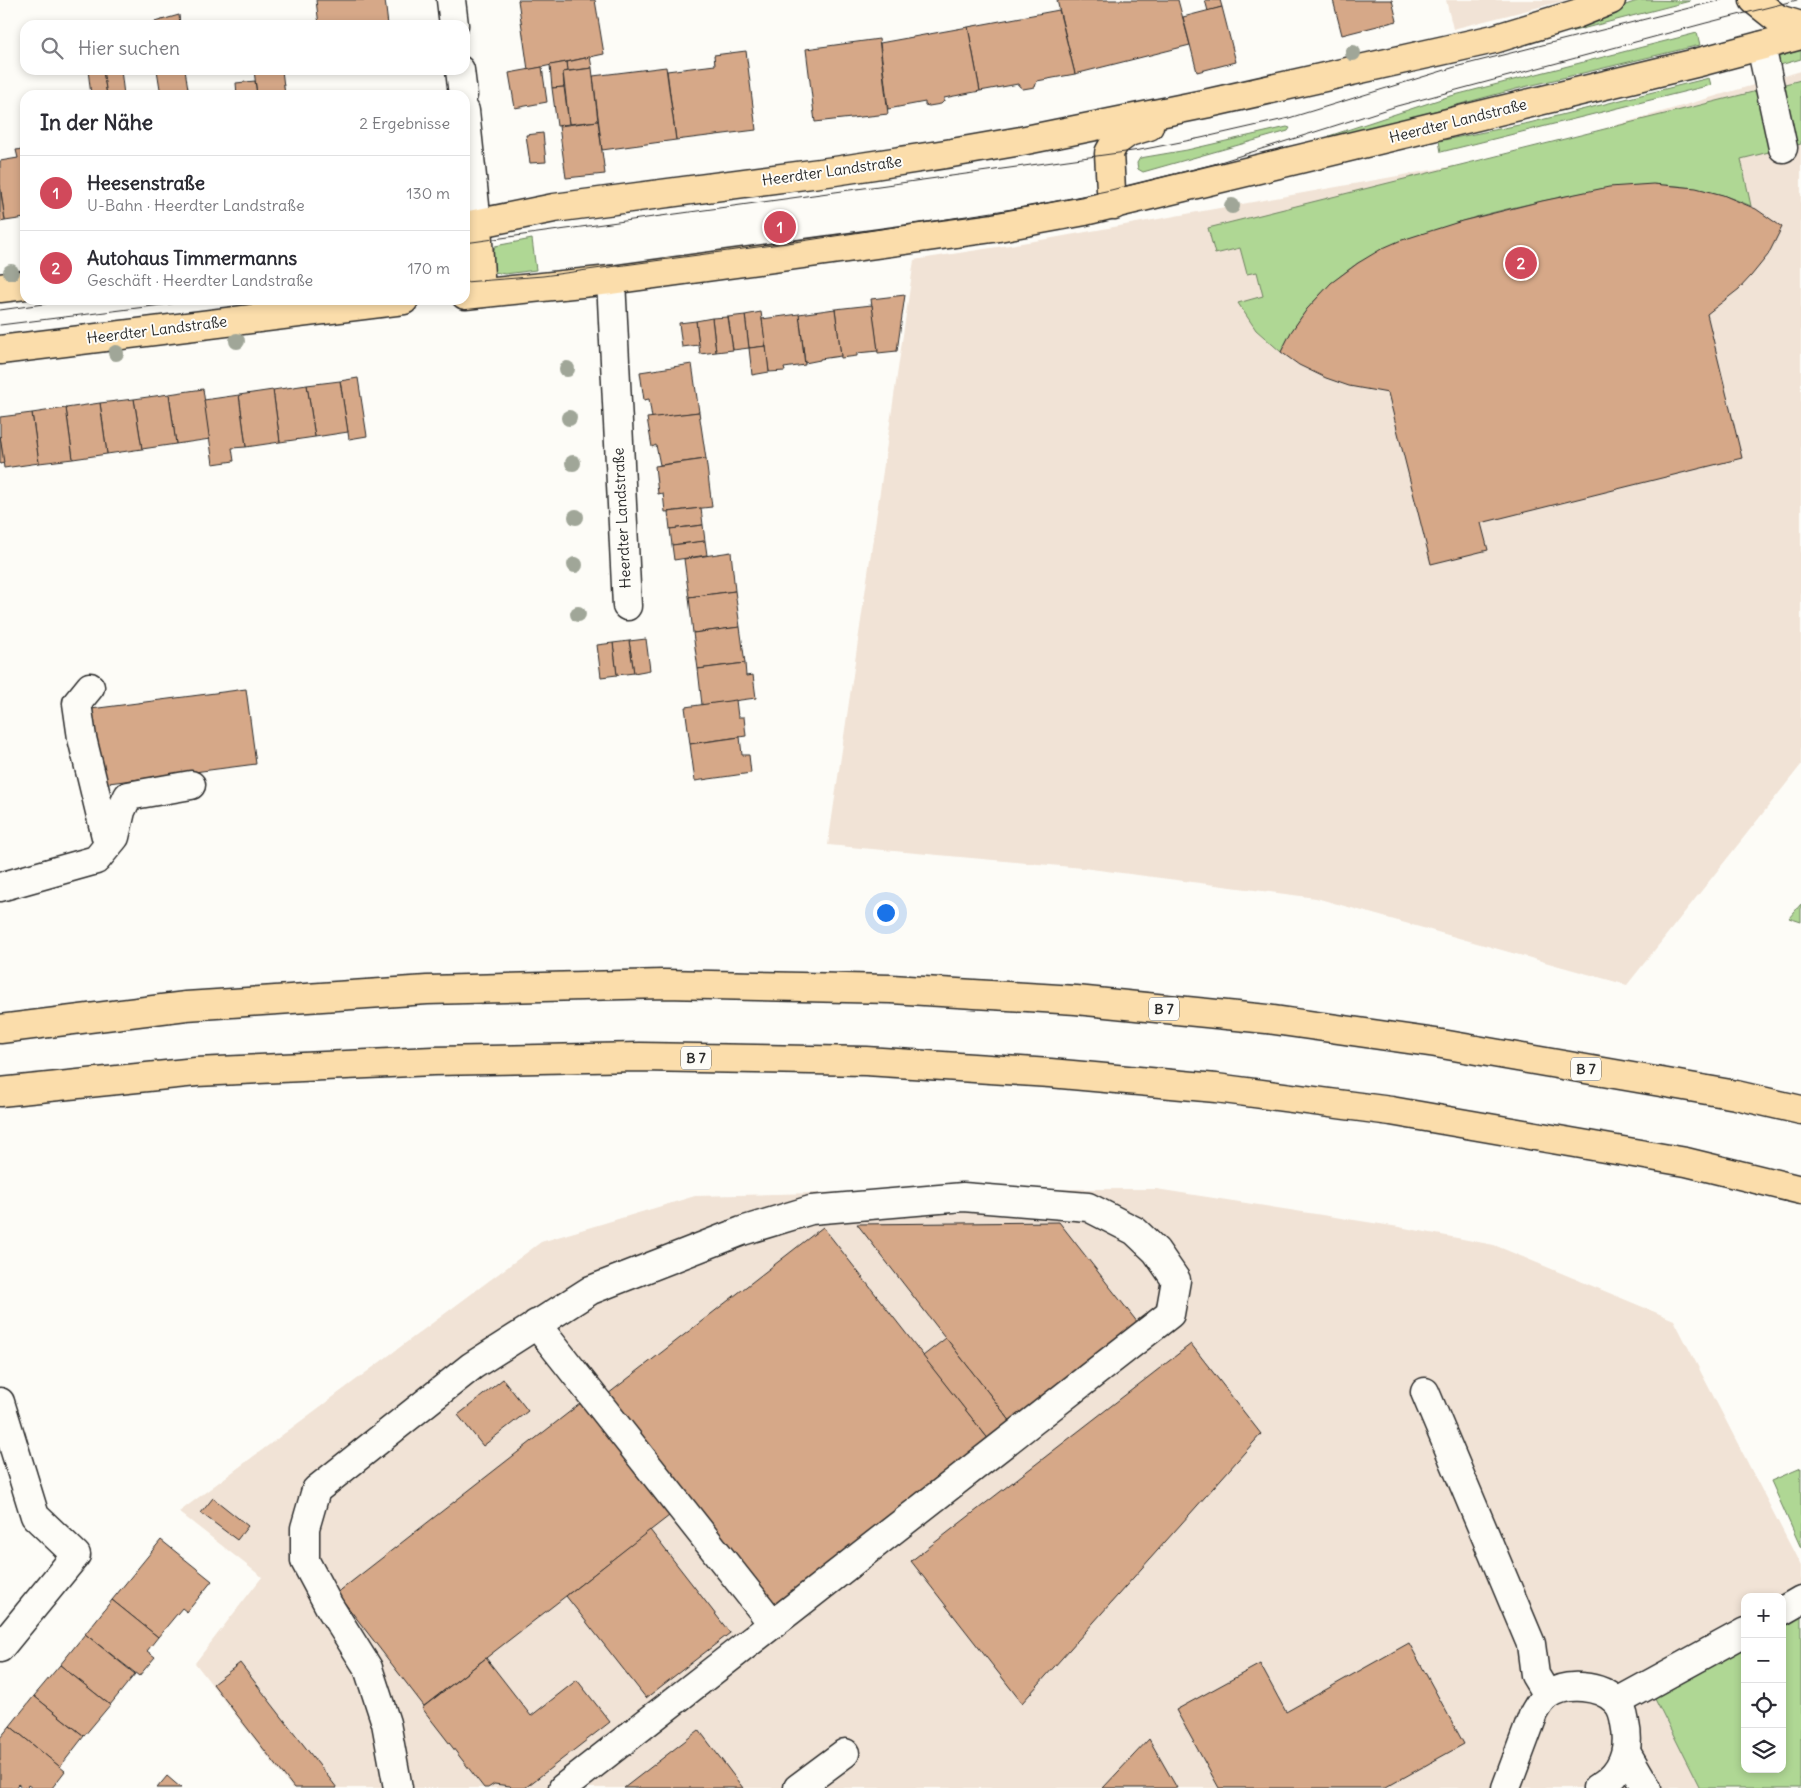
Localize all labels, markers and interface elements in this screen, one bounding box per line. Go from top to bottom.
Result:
search box [20,20,470,75]
icon: search [38,34,66,62]
text: Hier suchen [78,36,180,60]
street label: Heerdter Landstraße [1387,94,1529,147]
text: In der Nähe [40,109,153,136]
text: 2 Ergebnisse [359,113,450,133]
street label: Heerdter Landstraße [761,151,903,190]
text: Heesenstraße [87,171,205,195]
text: 1 [53,183,59,203]
text: 130 m [406,183,450,203]
text: U-Bahn · Heerdter Landstraße [87,195,305,215]
pin: 1 [764,208,796,246]
pin: 2 [1505,244,1537,282]
text: Autohaus Timmermanns [87,246,297,270]
text: 2 [52,258,60,278]
text: 170 m [407,258,450,278]
text: Geschäft · Heerdter Landstraße [87,270,313,290]
street label: Heerdter Landstraße [86,311,228,348]
street label: Heerdter Landstraße [608,447,635,589]
your location [873,900,899,926]
road number: B 7 [1149,998,1179,1021]
road number: B 7 [681,1046,711,1070]
road number: B 7 [1571,1058,1601,1080]
map controls [1741,1593,1786,1773]
button: + [1741,1593,1786,1638]
button: − [1741,1638,1786,1683]
button: locate [1741,1683,1786,1728]
button: layers [1741,1728,1786,1773]

